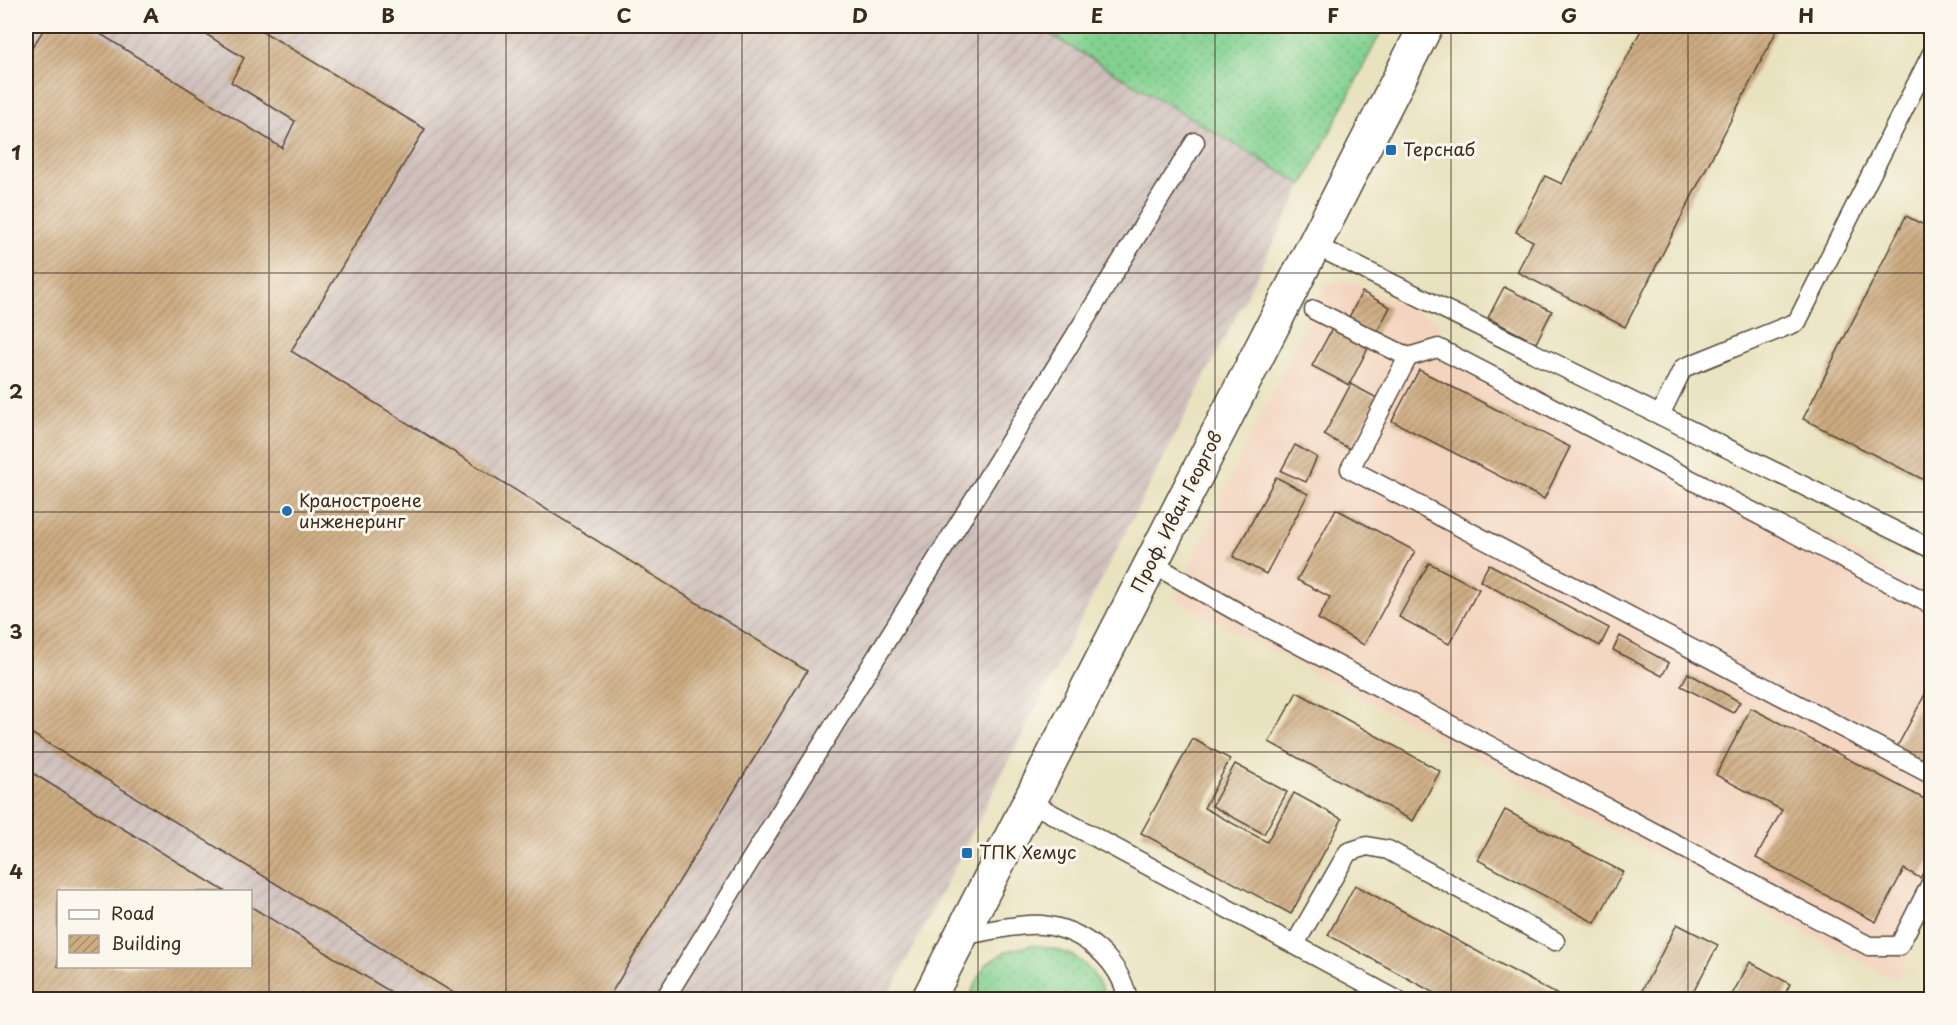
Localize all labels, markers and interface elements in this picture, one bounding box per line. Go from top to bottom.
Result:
text: A [143,0,159,30]
text: B [381,0,395,30]
text: C [616,0,632,30]
text: D [852,0,868,30]
text: E [1091,0,1103,30]
text: F [1327,0,1339,30]
text: G [1561,0,1577,30]
text: H [1798,0,1814,30]
place label: Терснаб [1403,135,1476,162]
text: 1 [11,137,21,167]
marker: Терснаб [1384,143,1398,157]
text: 2 [9,376,23,406]
street label: Проф. Иван Георгов [1123,426,1228,597]
place label: Краностроене инженеринг [299,486,422,534]
marker: Краностроене инженеринг [280,504,294,518]
text: 3 [9,616,23,646]
place label: ТПК Хемус [979,838,1076,865]
marker: ТПК Хемус [960,846,974,860]
text: 4 [9,856,23,886]
legend [57,890,252,968]
text: Road [111,899,155,926]
text: Building [111,929,181,956]

